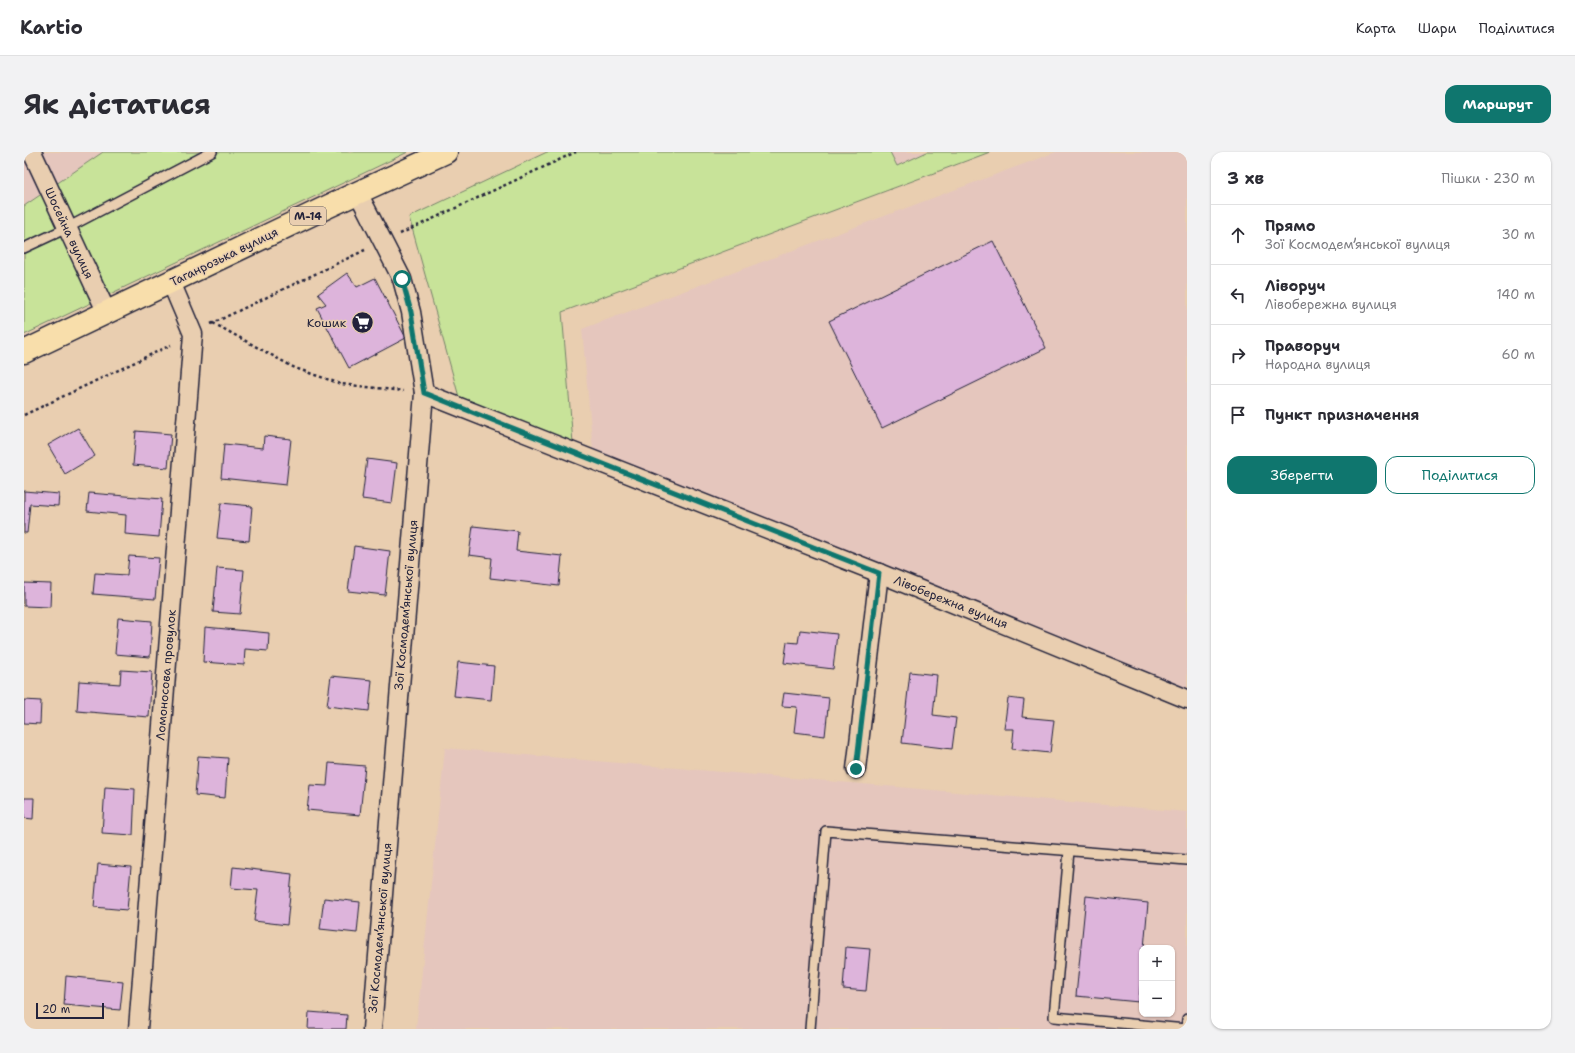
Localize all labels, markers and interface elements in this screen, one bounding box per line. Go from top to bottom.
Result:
text: Kartio [20,15,83,40]
text: Карта [1356,19,1396,37]
text: Шари [1418,19,1457,37]
text: Поділитися [1479,19,1555,37]
text: Як дістатися [24,85,211,123]
button: Маршрут [1445,85,1551,123]
text: 3 хв [1227,167,1264,189]
text: Пішки · 230 m [1442,170,1535,187]
street label: Шосейна вулиця [41,185,97,281]
road number: М-14 [290,207,326,225]
text: Прямо [1265,216,1315,236]
street label: Таганрозька вулиця [167,224,281,290]
icon: ahead [1227,224,1249,246]
text: 30 m [1501,226,1535,243]
text: Зої Космодем’янської вулиця [1265,236,1450,253]
route start [393,270,411,288]
text: Ліворуч [1265,276,1325,296]
icon: left [1227,284,1249,306]
text: 140 m [1496,286,1535,303]
text: Лівобережна вулиця [1265,296,1397,313]
supermarket icon: Кошик [349,310,375,336]
place label: Кошик [307,315,347,331]
text: Праворуч [1265,336,1340,356]
icon: right [1227,344,1249,366]
text: 60 m [1502,346,1535,363]
text: Народна вулиця [1265,356,1371,373]
icon: arrive [1227,404,1249,426]
text: Пункт призначення [1265,405,1420,425]
button: Зберегти [1227,456,1377,494]
button: Поділитися [1385,456,1535,494]
street label: Зої Космодем’янської вулиця [391,519,421,691]
street label: Лівобережна вулиця [892,572,1010,632]
street label: Ломоносова провулок [152,608,180,741]
route end [847,760,865,778]
street label: Зої Космодем’янської вулиця [365,842,395,1014]
map controls [1139,945,1175,1017]
button: + [1139,945,1175,981]
button: − [1139,981,1175,1017]
scale bar [36,1001,104,1020]
text: 20 m [42,1002,70,1017]

